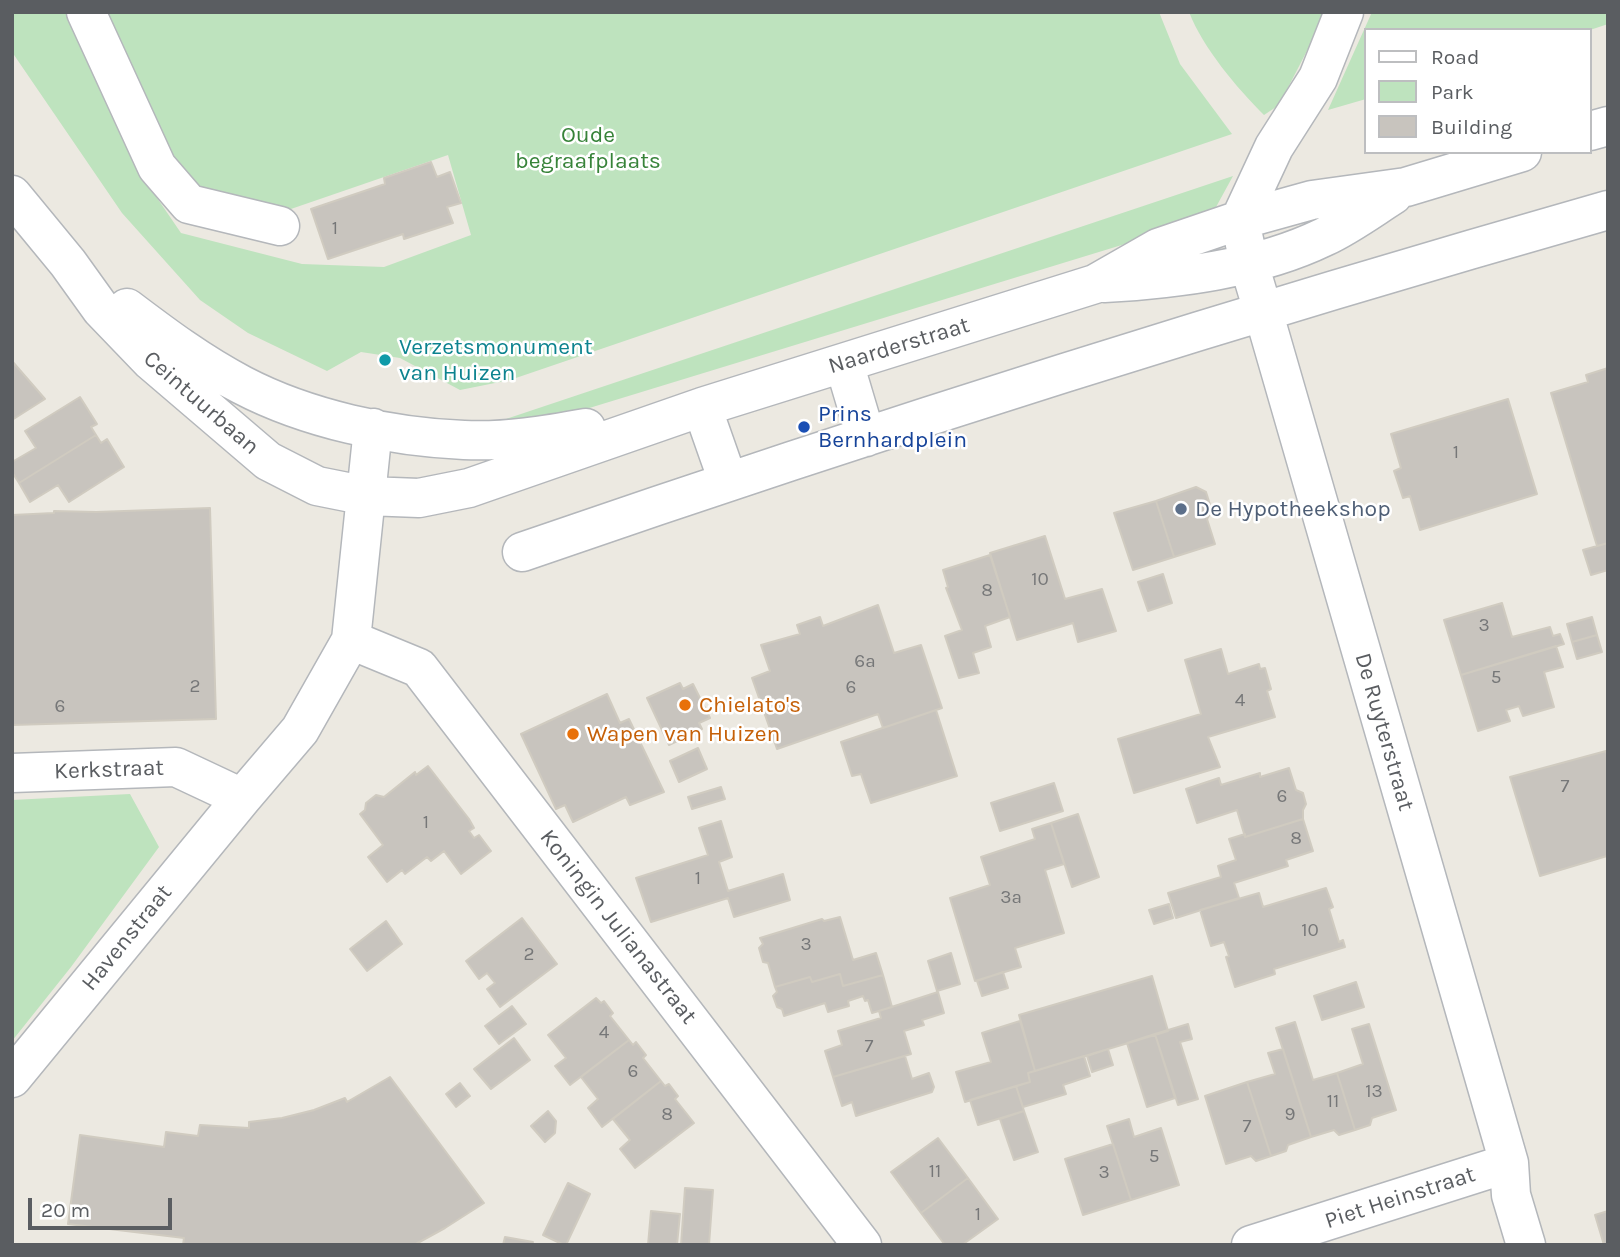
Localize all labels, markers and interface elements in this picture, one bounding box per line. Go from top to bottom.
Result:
legend [1364,28,1592,154]
text: Road [1431,45,1479,69]
text: Park [1431,80,1474,104]
text: Building [1431,115,1512,139]
park label: Oude begraafplaats [515,121,661,175]
house number: 1 [332,218,338,240]
street label: Naarderstraat [825,311,973,381]
place label: Verzetsmonument van Huizen [399,333,593,387]
street label: Ceintuurbaan [137,345,265,461]
marker: Verzetsmonument van Huizen [377,352,393,368]
place label: Prins Bernhardplein [818,400,967,454]
marker: Prins Bernhardplein [796,419,812,435]
house number: 1 [1453,442,1459,464]
place label: De Hypotheekshop [1195,495,1391,523]
marker: De Hypotheekshop [1173,501,1189,517]
house number: 10 [1031,569,1049,591]
house number: 8 [981,580,993,602]
house number: 3 [1478,615,1490,637]
street label: De Ruyterstraat [1348,650,1420,814]
house number: 6a [854,651,876,673]
house number: 5 [1491,667,1501,689]
house number: 2 [189,676,201,698]
house number: 6 [846,677,856,699]
house number: 4 [1235,690,1245,712]
place label: Chielato's [699,691,801,719]
house number: 6 [55,696,65,718]
marker: Chielato's [677,697,693,713]
place label: Wapen van Huizen [587,720,780,748]
marker: Wapen van Huizen [565,726,581,742]
street label: Kerkstraat [54,754,164,786]
house number: 7 [1561,776,1569,798]
house number: 6 [1277,786,1287,808]
house number: 1 [423,812,429,834]
street label: Koningin Julianastraat [534,824,702,1030]
house number: 8 [1290,828,1302,850]
house number: 1 [695,868,701,890]
street label: Havenstraat [76,879,178,997]
house number: 3a [1000,887,1022,909]
house number: 10 [1301,920,1319,942]
house number: 3 [800,934,812,956]
house number: 2 [523,944,535,966]
house number: 4 [599,1022,609,1044]
house number: 7 [865,1036,873,1058]
house number: 6 [628,1061,638,1083]
house number: 13 [1365,1081,1383,1103]
house number: 11 [1327,1091,1339,1113]
house number: 8 [661,1104,673,1126]
house number: 9 [1284,1104,1296,1126]
house number: 7 [1243,1116,1251,1138]
house number: 5 [1149,1146,1159,1168]
house number: 11 [929,1161,941,1183]
street label: Piet Heinstraat [1321,1161,1479,1235]
house number: 3 [1098,1162,1110,1184]
scale bar [32,1184,175,1228]
text: 20 m [41,1198,90,1222]
house number: 1 [975,1204,981,1226]

